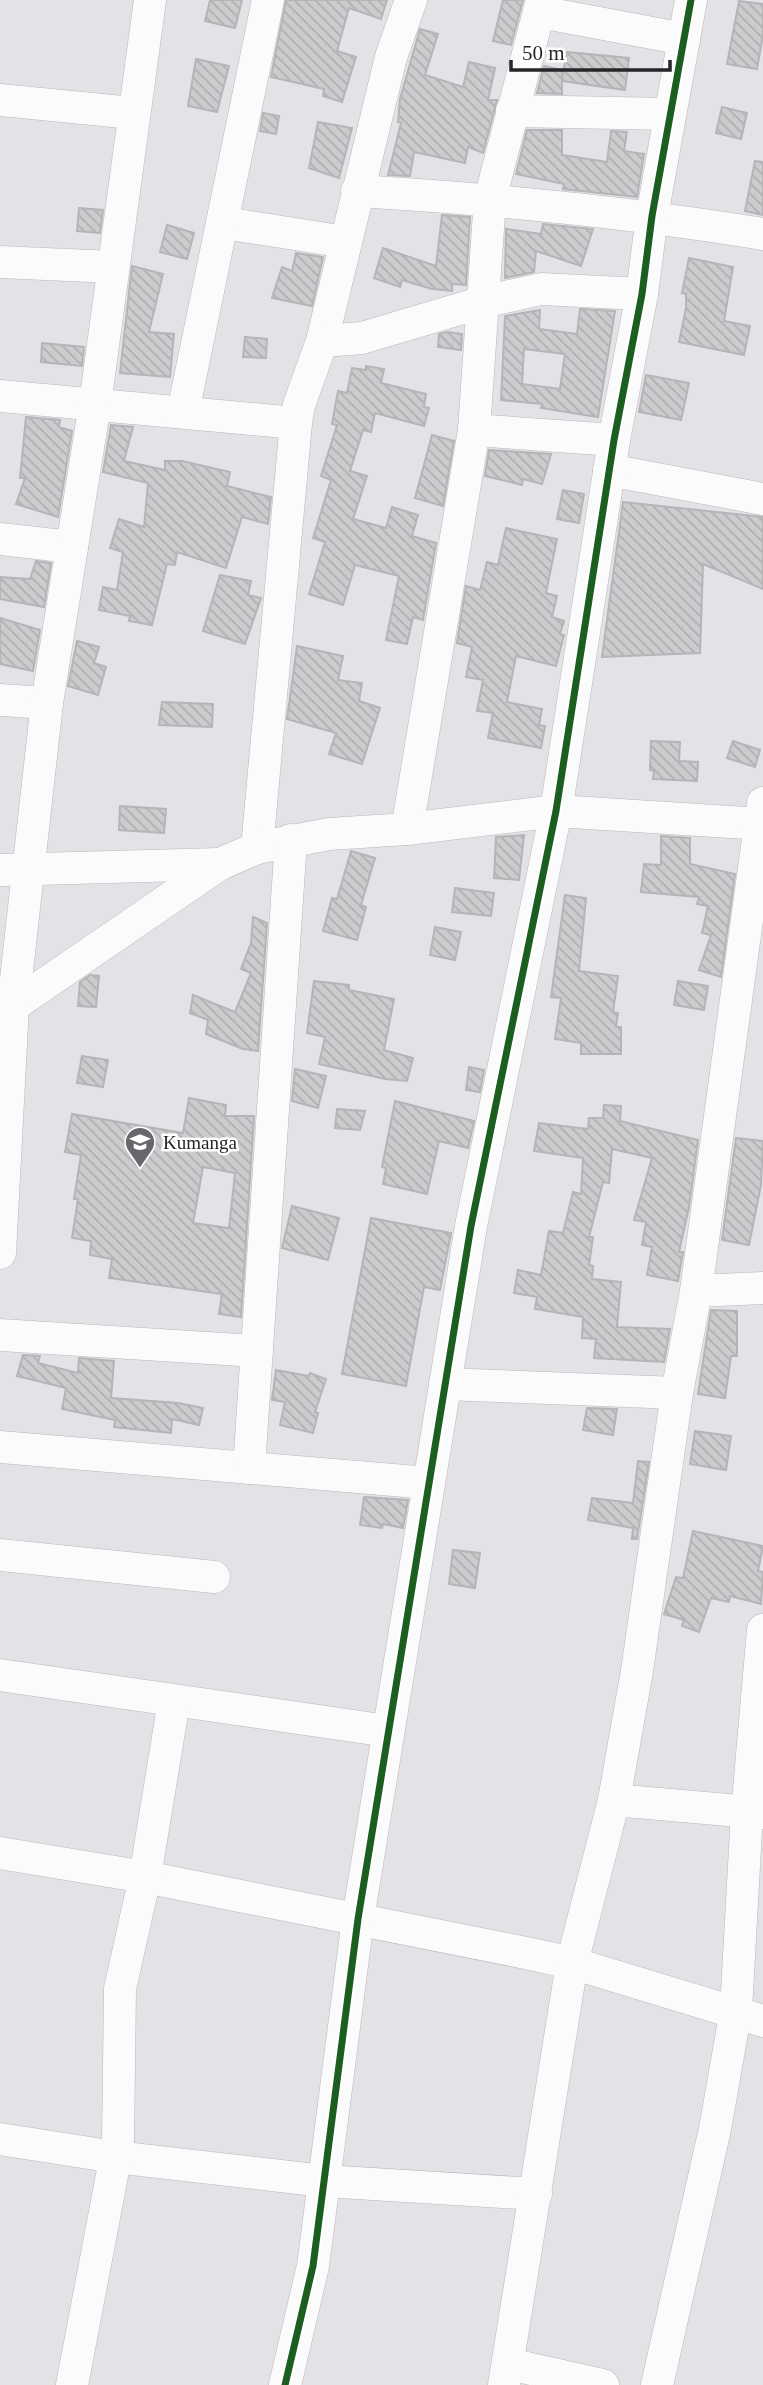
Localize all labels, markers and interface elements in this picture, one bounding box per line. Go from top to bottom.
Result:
scale bar [511,28,670,72]
text: 50 m [522,41,565,65]
school or university icon: Kumanga [123,1125,157,1169]
place label: Kumanga [163,1132,237,1153]

